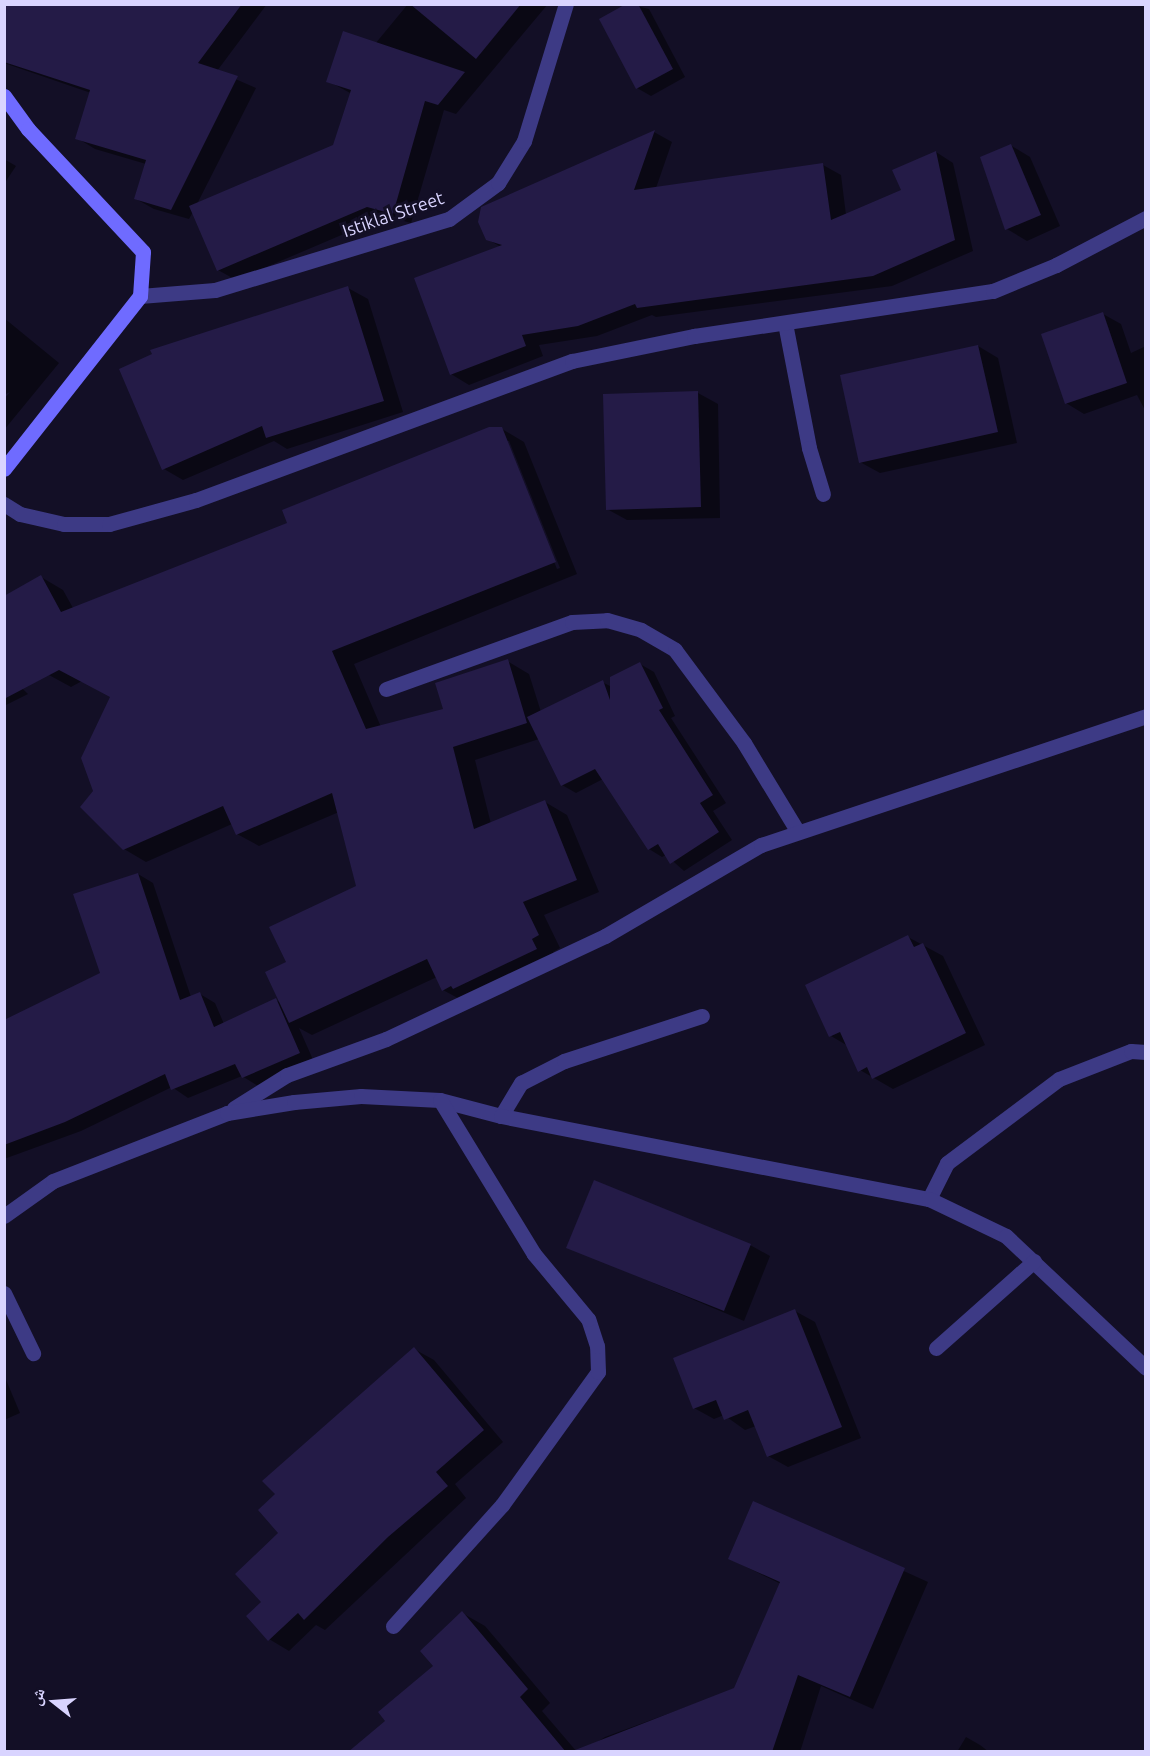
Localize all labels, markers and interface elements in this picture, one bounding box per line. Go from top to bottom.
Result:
street label: Istiklal Street [339,187,447,241]
north arrow [24,1672,84,1732]
text: ش [26,1686,48,1707]

